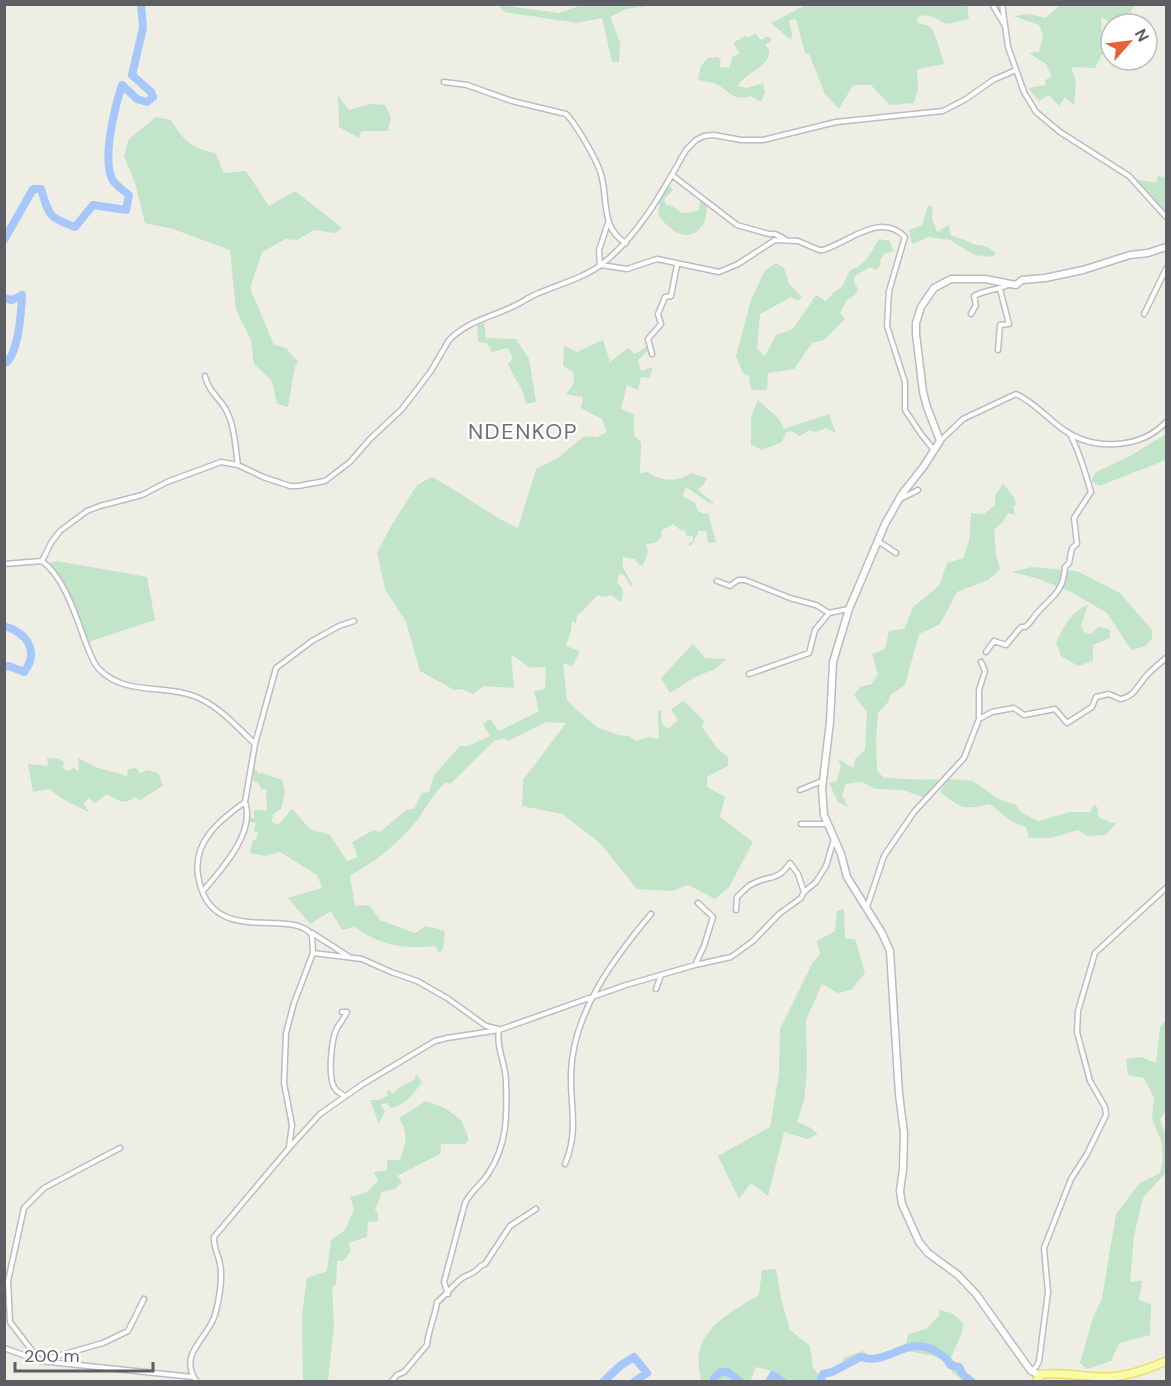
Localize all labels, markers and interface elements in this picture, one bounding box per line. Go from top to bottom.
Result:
north arrow [1099,12,1159,72]
text: N [1130,25,1154,45]
district label: NDENKOP [468,417,578,446]
scale bar [15,1335,153,1373]
text: 200 m [24,1344,80,1368]

